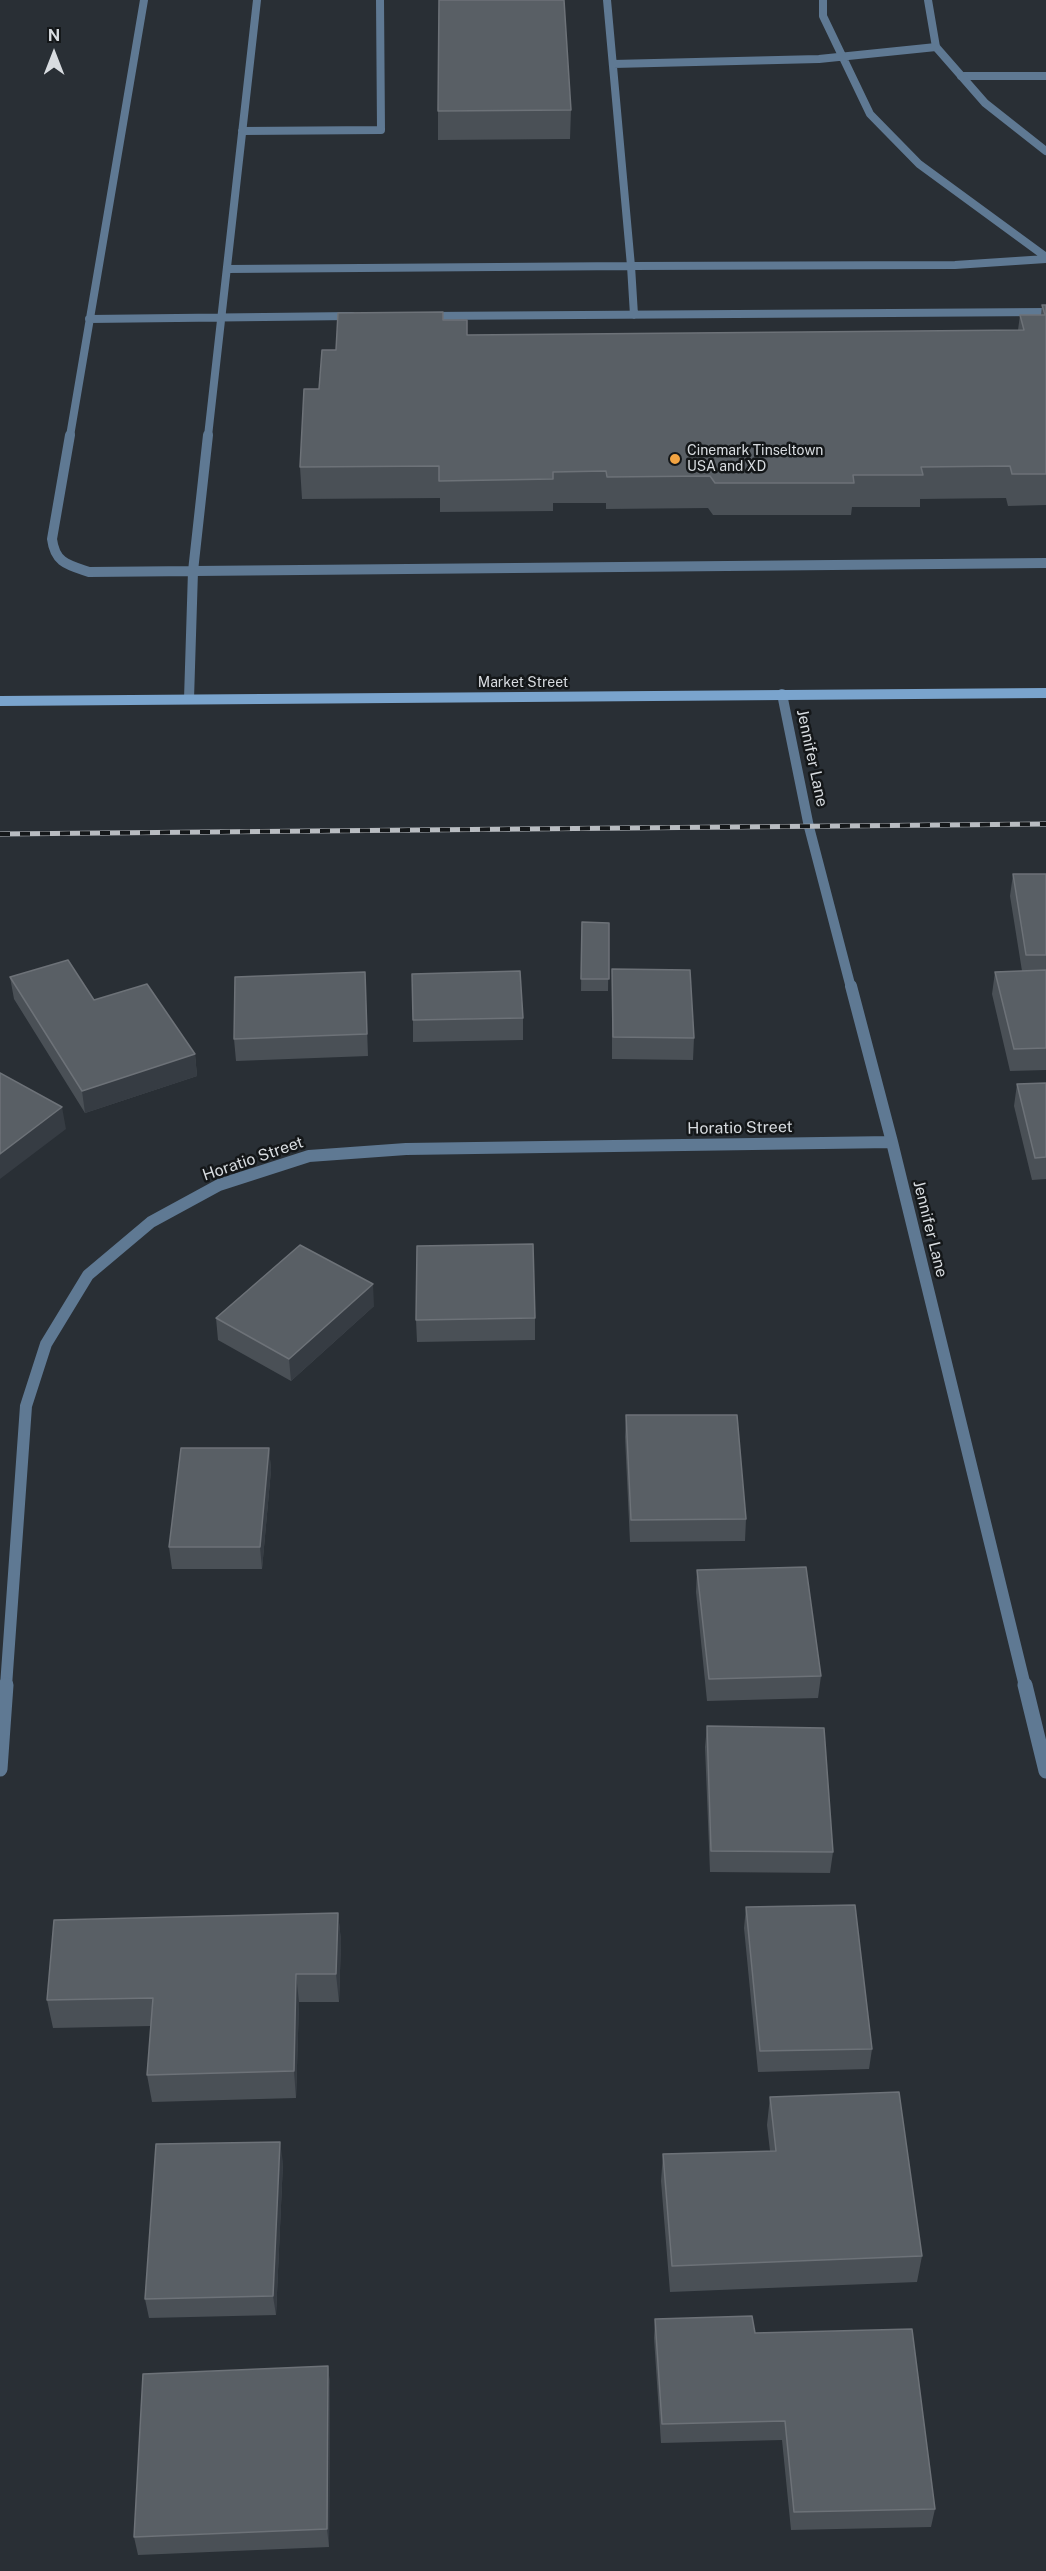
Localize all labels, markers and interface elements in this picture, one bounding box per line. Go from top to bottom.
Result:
north arrow [24,24,84,84]
text: N [48,26,60,45]
place label: Cinemark Tinseltown USA and XD [687,443,823,476]
marker: Cinemark Tinseltown USA and XD [668,452,682,466]
street label: Market Street [478,675,568,691]
street label: Jennifer Lane [792,707,832,809]
street label: Horatio Street [687,1117,793,1139]
street label: Horatio Street [200,1133,306,1185]
street label: Jennifer Lane [909,1179,951,1279]

